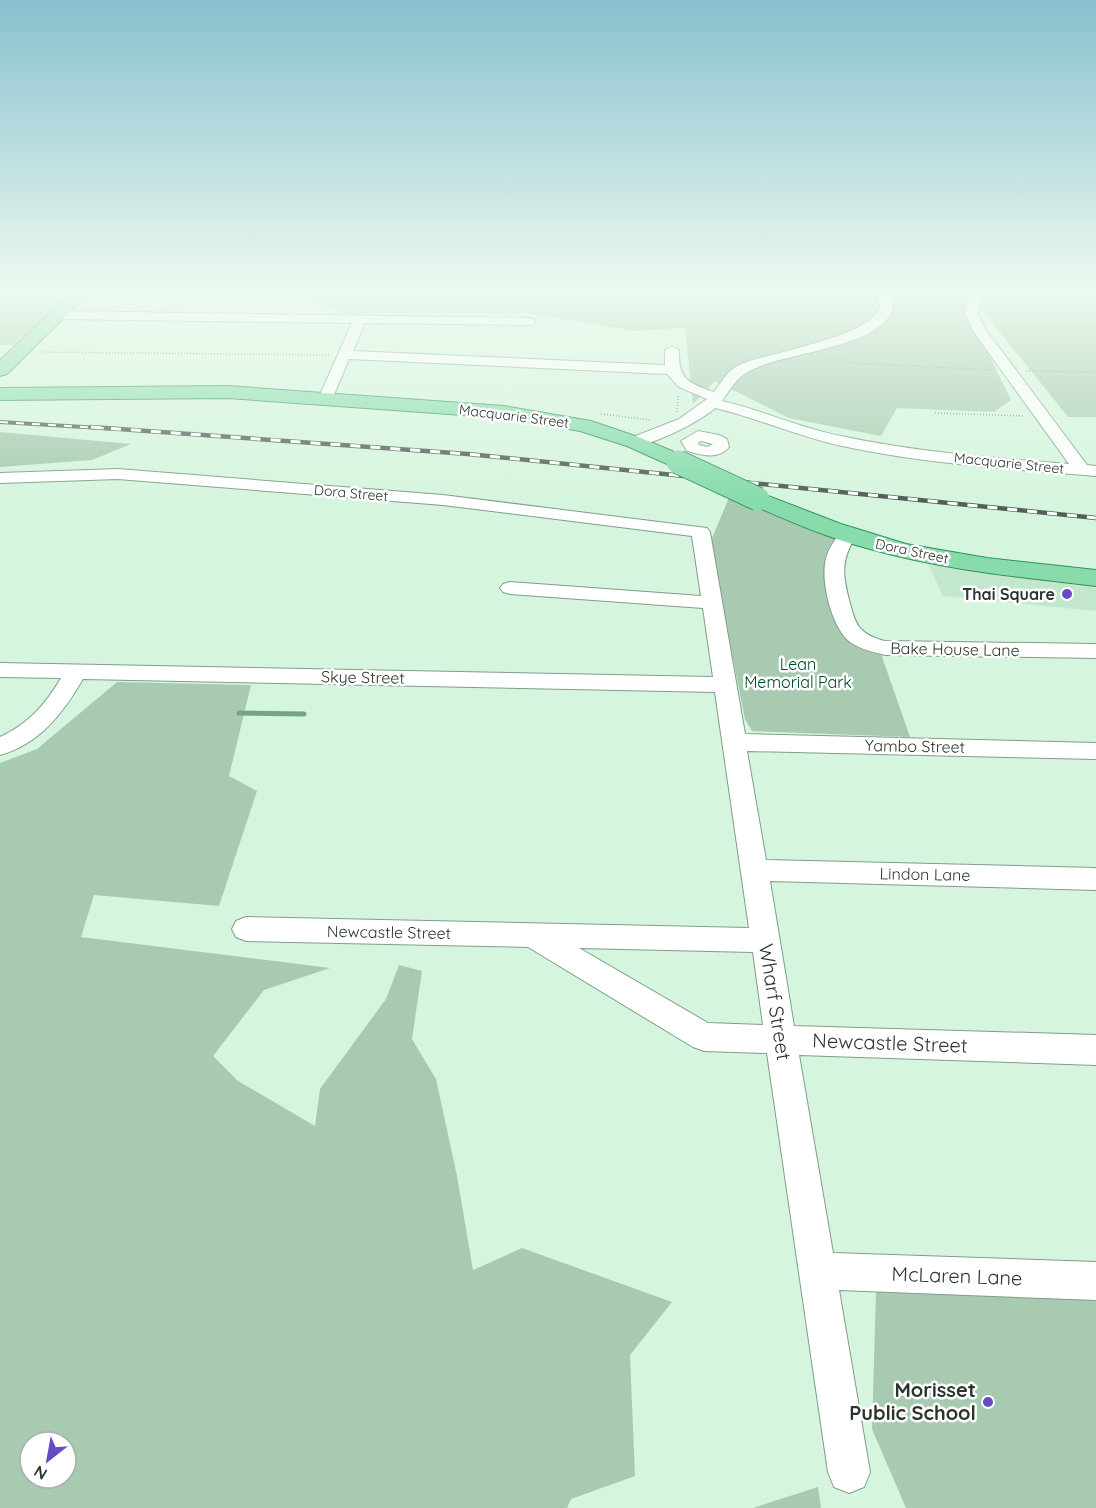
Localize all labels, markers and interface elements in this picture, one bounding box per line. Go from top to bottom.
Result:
street label: Macquarie Street [458,400,570,432]
street label: Macquarie Street [953,448,1065,478]
street label: Dora Street [313,481,389,505]
street label: Dora Street [874,534,951,568]
place label: Thai Square [962,584,1055,604]
marker: Thai Square [1060,587,1074,601]
street label: Bake House Lane [890,638,1020,660]
park label: Lean Memorial Park [744,654,852,692]
street label: Skye Street [321,666,405,688]
street label: Yambo Street [865,735,965,757]
street label: Lindon Lane [880,863,970,885]
street label: Newcastle Street [327,921,451,943]
street label: Wharf Street [754,942,797,1062]
street label: Newcastle Street [812,1027,968,1058]
street label: McLaren Lane [891,1261,1023,1290]
place label: Morisset Public School [849,1377,976,1425]
marker: Morisset Public School [981,1395,995,1409]
north arrow [18,1430,78,1490]
text: N [30,1461,50,1484]

